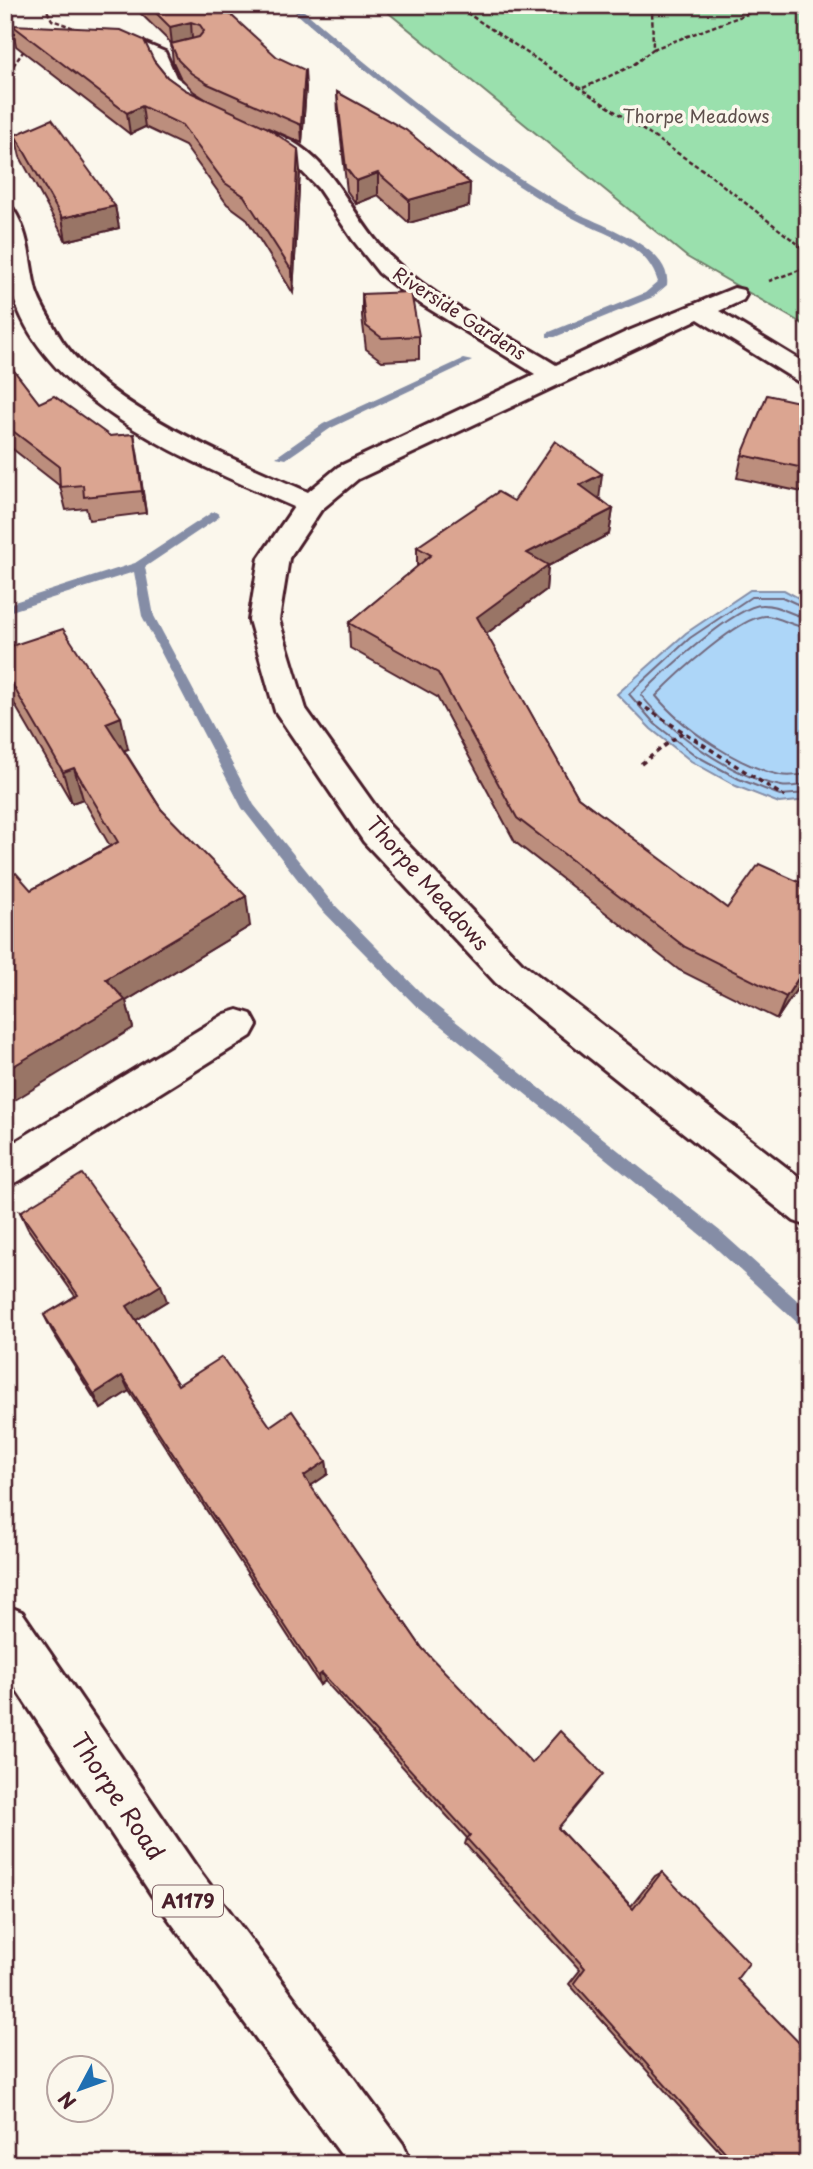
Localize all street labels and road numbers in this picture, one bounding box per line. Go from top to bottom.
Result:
street label: Riverside Gardens [388,260,532,366]
street label: Thorpe Meadows [359,808,498,957]
street label: Thorpe Road [63,1725,175,1867]
road number: A1179 [153,1885,223,1916]

